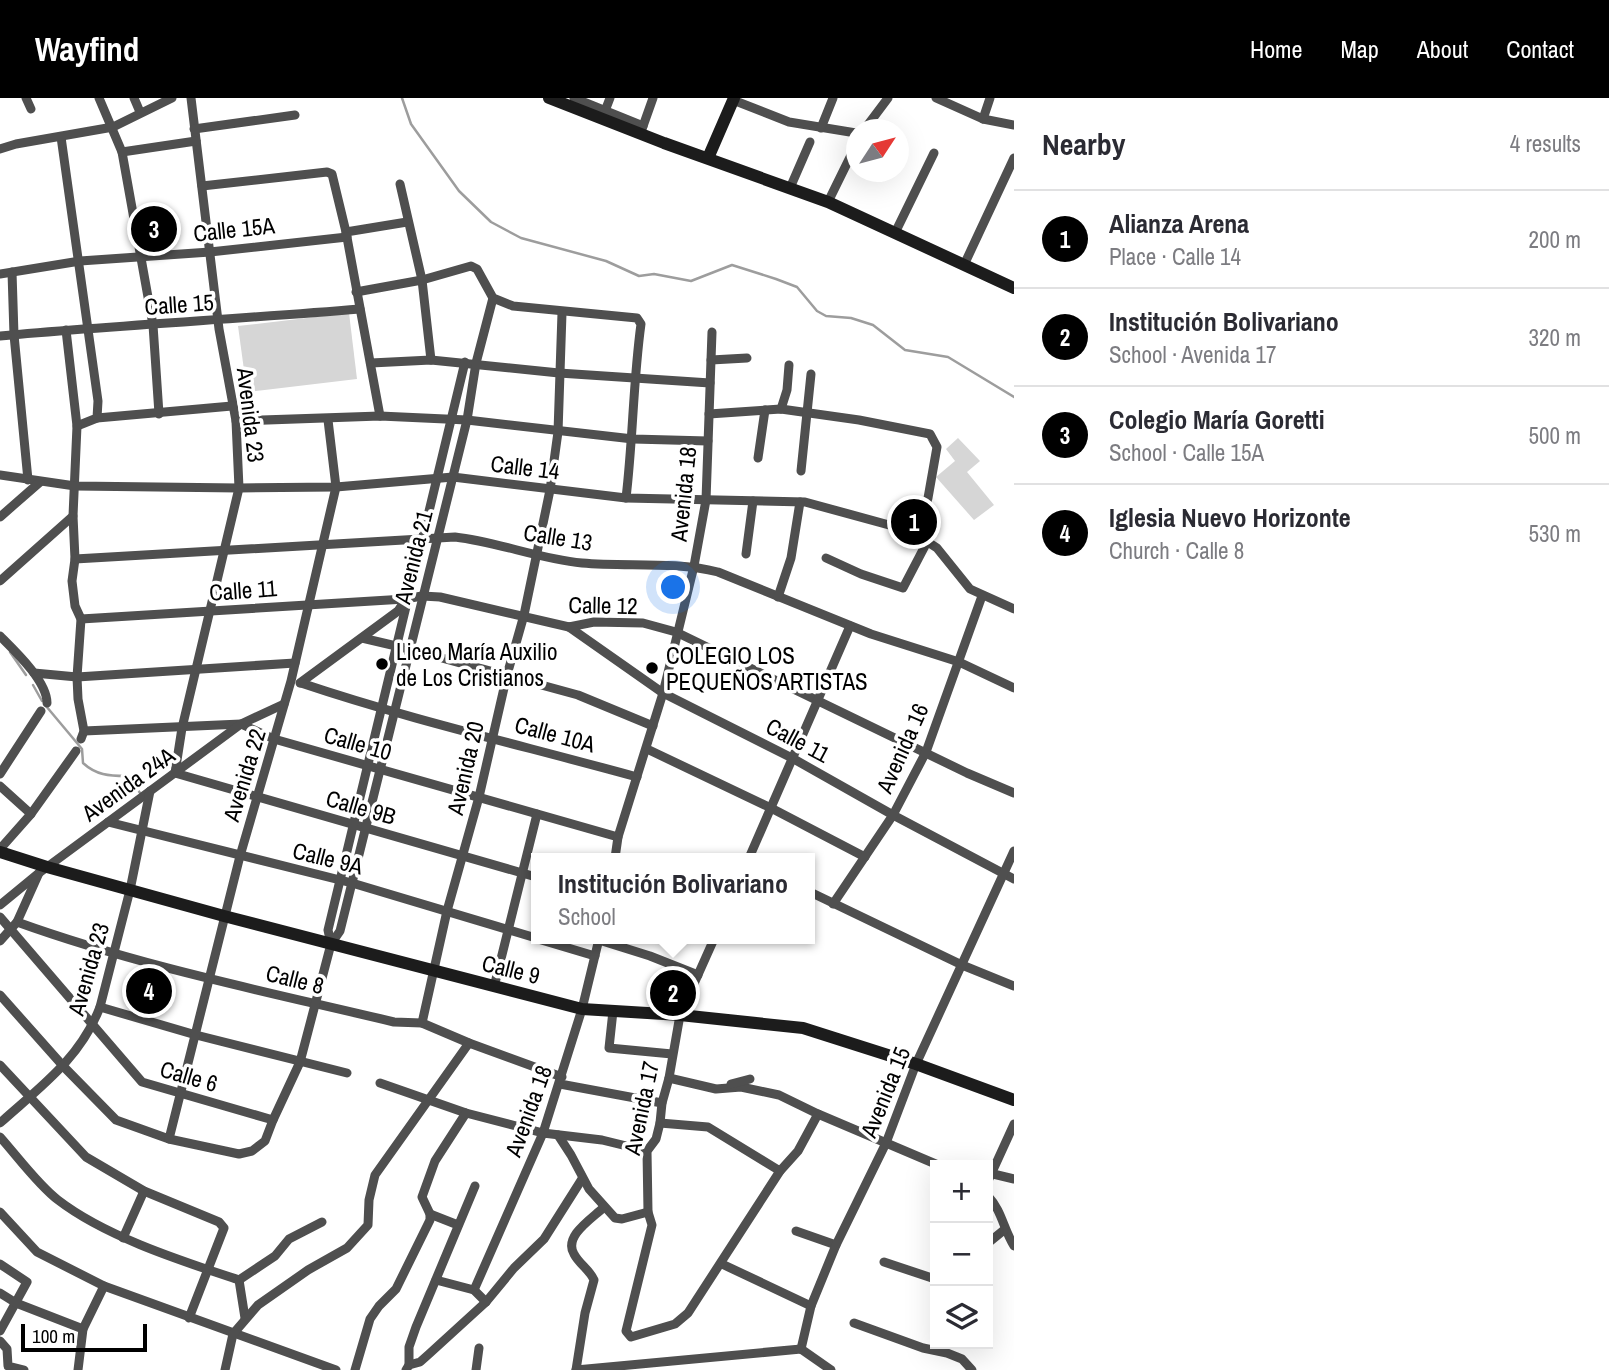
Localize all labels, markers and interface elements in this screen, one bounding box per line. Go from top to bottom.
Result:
text: Wayfind [35,27,139,71]
text: Home [1250,33,1302,65]
text: Map [1340,33,1379,65]
text: About [1417,33,1468,65]
text: Contact [1506,33,1574,65]
north arrow [846,119,909,182]
text: Nearby [1042,124,1125,164]
text: 4 results [1510,128,1581,159]
pin: 3 [131,203,177,255]
text: Alianza Arena [1109,206,1249,241]
street label: Calle 15A [192,209,277,249]
text: 1 [1060,224,1070,255]
text: 200 m [1529,224,1581,255]
text: Place · Calle 14 [1109,241,1241,272]
street label: Calle 15 [143,286,215,322]
text: Institución Bolivariano [1109,304,1339,339]
text: 2 [1060,322,1070,353]
text: 320 m [1529,322,1581,353]
text: School · Avenida 17 [1109,339,1276,370]
street label: Avenida 23 [230,365,272,464]
text: Colegio María Goretti [1109,402,1325,437]
text: 3 [1060,420,1070,451]
text: 500 m [1529,420,1581,451]
text: School · Calle 15A [1109,437,1264,468]
street label: Avenida 18 [663,445,703,544]
street label: Calle 14 [489,447,562,487]
pin: 1 [891,496,937,548]
text: Iglesia Nuevo Horizonte [1109,500,1351,535]
street label: Avenida 21 [386,507,440,608]
street label: Calle 13 [521,516,595,558]
text: 4 [1060,518,1070,549]
text: 530 m [1529,518,1581,549]
text: Church · Calle 8 [1109,535,1244,566]
your location [656,570,690,604]
street label: Calle 11 [208,572,278,608]
street label: Calle 12 [568,589,638,621]
place label: Liceo María Auxilio de Los Cristianos [396,636,557,693]
place label: COLEGIO LOS PEQUEÑOS ARTISTAS [666,640,868,697]
marker: Liceo María Auxilio de Los Cristianos [374,656,390,672]
marker: COLEGIO LOS PEQUEÑOS ARTISTAS [644,660,660,676]
street label: Avenida 16 [868,698,936,799]
street label: Calle 10A [511,708,599,760]
street label: Calle 11 [761,710,836,770]
street label: Avenida 20 [439,718,491,819]
street label: Calle 10 [320,719,396,767]
street label: Avenida 22 [215,725,273,826]
street label: Avenida 24A [75,740,181,829]
street label: Calle 9B [322,782,400,832]
street label: Calle 9A [290,834,367,882]
popup [531,853,815,944]
text: Institución Bolivariano [558,866,788,901]
text: School [558,901,616,932]
street label: Avenida 23 [60,919,116,1020]
street label: Calle 9 [479,947,543,991]
street label: Calle 8 [263,957,327,1001]
pin: 4 [126,965,172,1017]
pin: 2 [650,967,696,1019]
street label: Avenida 15 [852,1042,917,1143]
street label: Calle 6 [157,1053,221,1099]
street label: Avenida 17 [616,1058,666,1159]
street label: Avenida 18 [497,1061,559,1162]
map controls [930,1160,993,1349]
button: + [930,1160,993,1223]
button: − [930,1223,993,1286]
button: layers [930,1286,993,1349]
scale bar [21,1321,147,1353]
text: 100 m [32,1323,75,1349]

